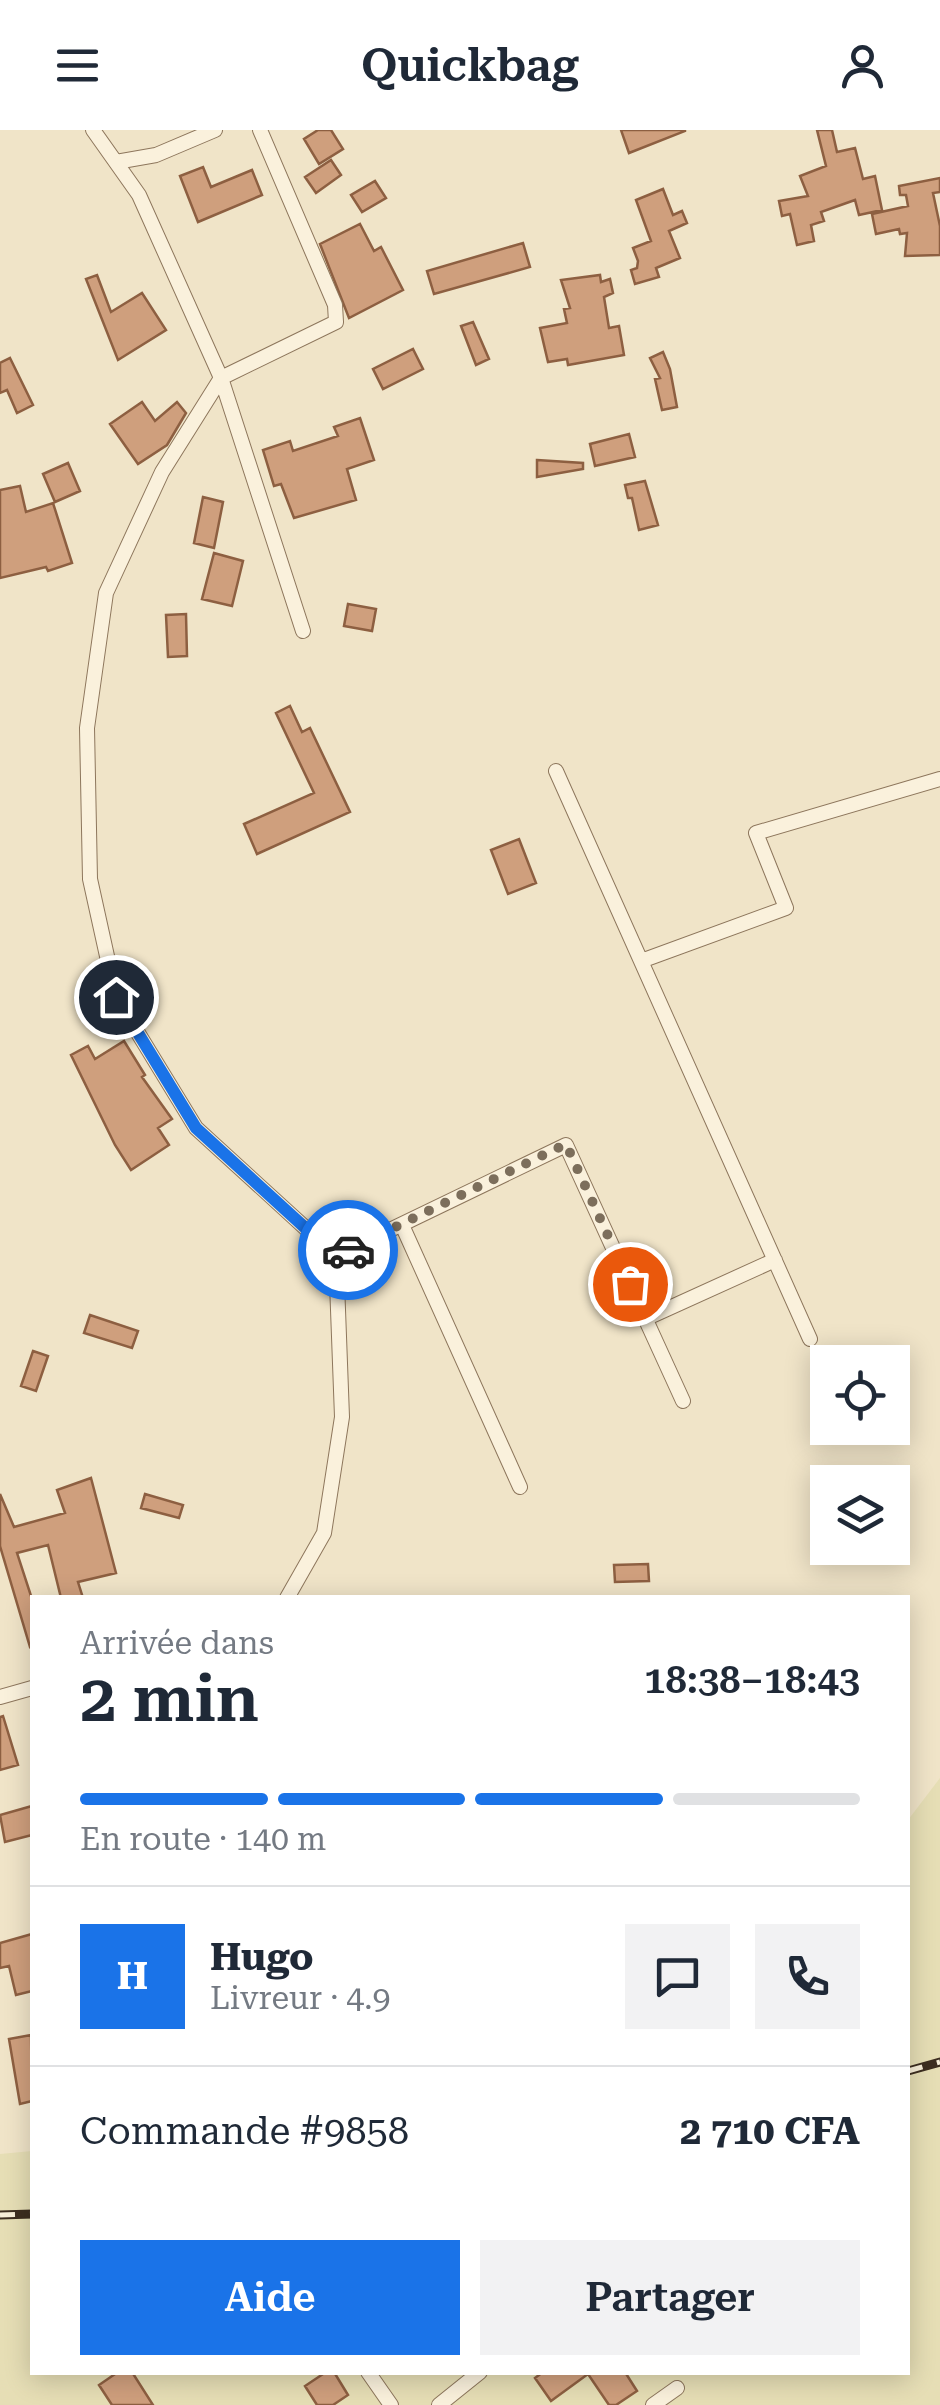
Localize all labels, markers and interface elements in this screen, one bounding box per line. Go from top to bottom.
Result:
icon: menu [50,38,105,93]
icon: person [835,38,890,93]
text: Quickbag [361,39,579,92]
pin [74,955,159,1040]
icon: home [89,970,144,1025]
courier [298,1200,398,1300]
icon: car [321,1223,376,1278]
pin [588,1242,673,1327]
icon: bag [603,1257,658,1312]
map controls [810,1345,910,1565]
button: locate [810,1345,910,1445]
button: layers [810,1465,910,1565]
text: Arrivée dans [80,1624,274,1662]
text: 18:38–18:43 [644,1658,860,1702]
text: 2 min [80,1661,259,1737]
text: En route · 140 m [80,1820,326,1858]
button: chat [625,1924,730,2029]
button: phone [755,1924,860,2029]
text: Hugo [210,1935,314,1979]
text: H [117,1954,148,1998]
text: Livreur · 4.9 [210,1979,390,2017]
text: Commande #9858 [80,2109,409,2153]
text: 2 710 CFA [680,2109,860,2153]
button: Aide [80,2240,460,2355]
button: Partager [480,2240,860,2355]

